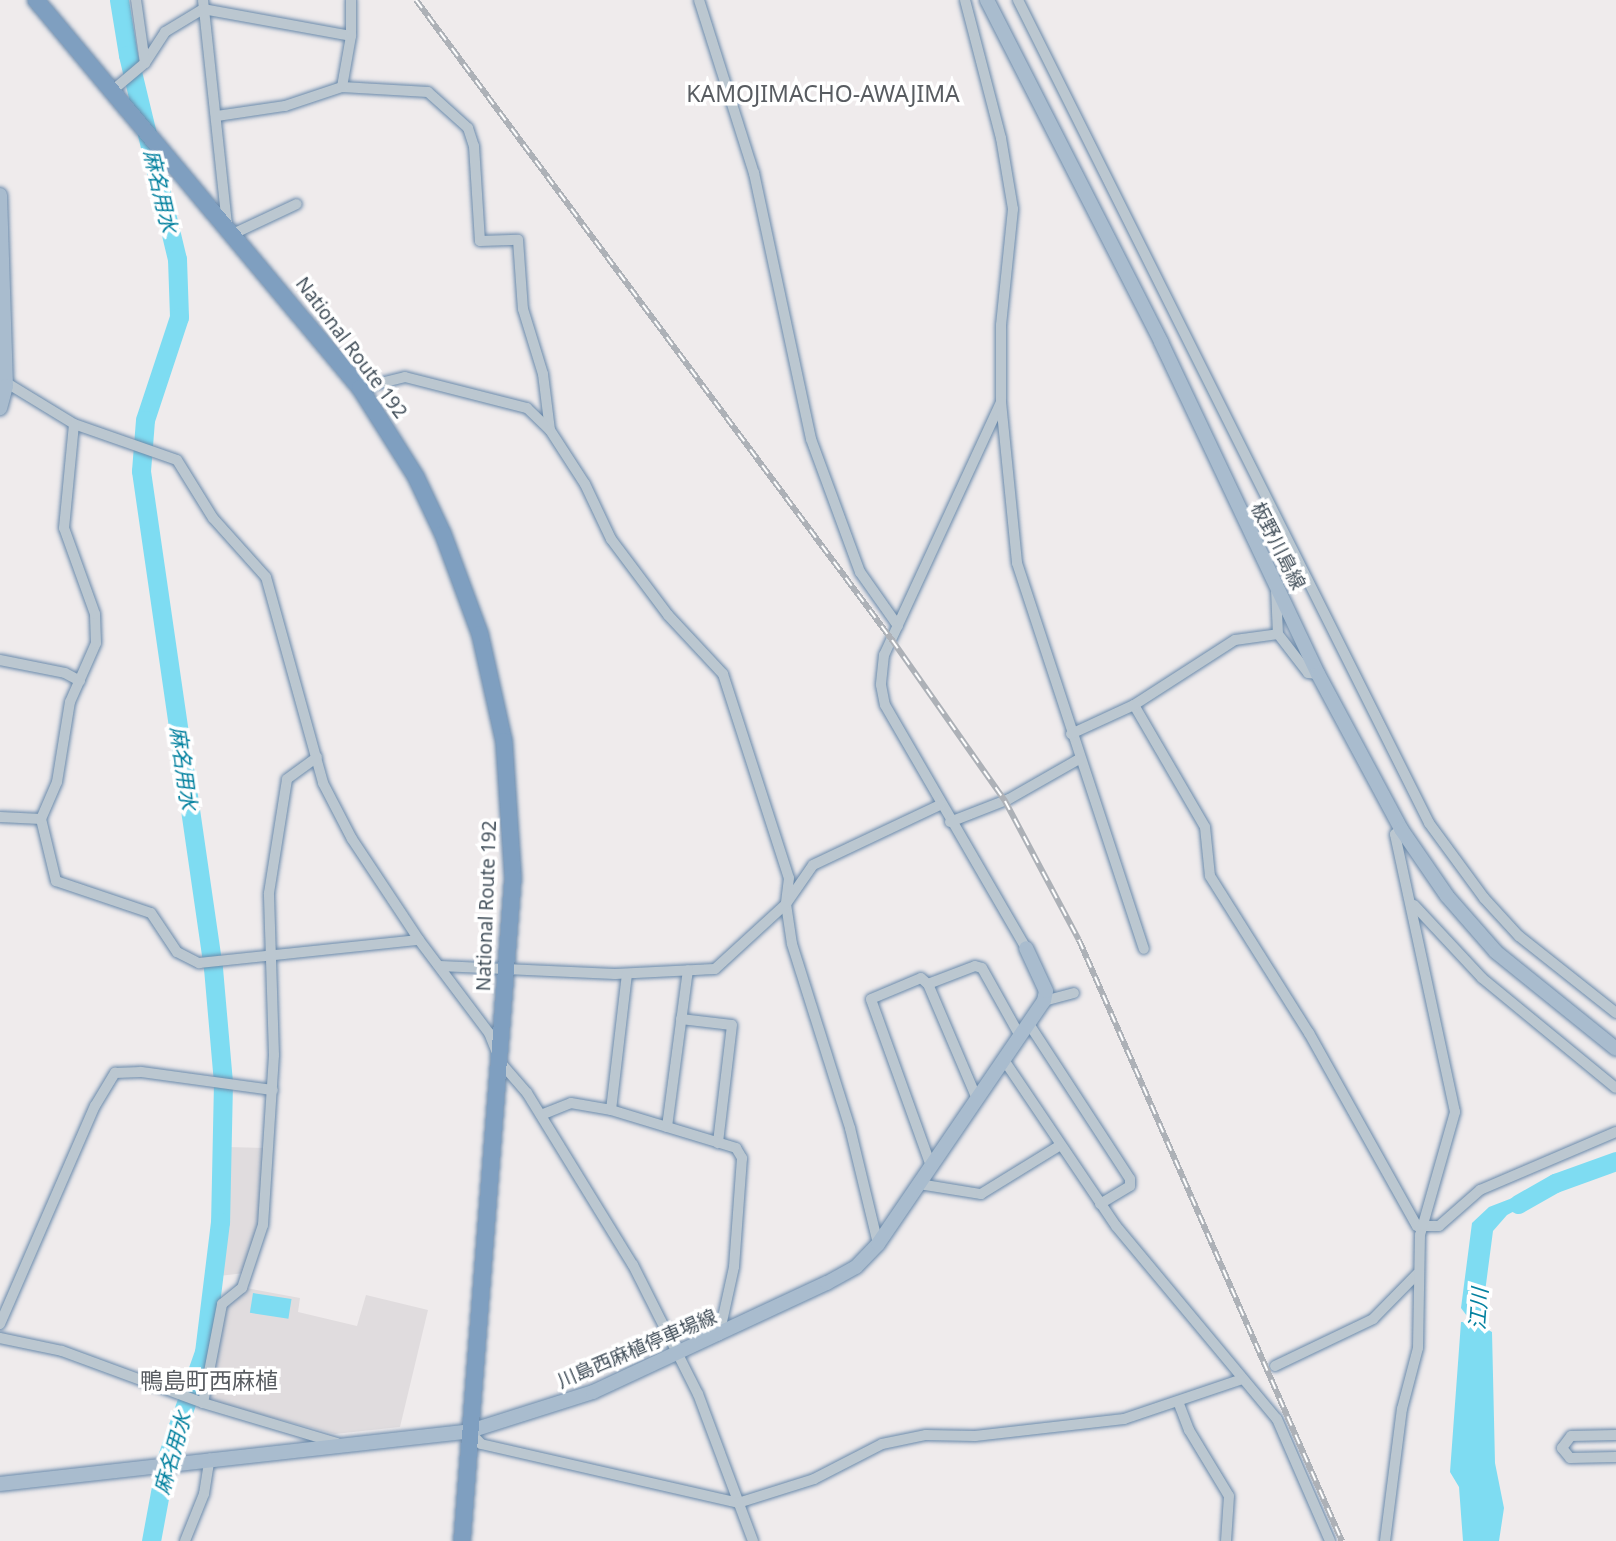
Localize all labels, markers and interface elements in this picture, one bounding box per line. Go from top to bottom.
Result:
district label: KAMOJIMACHO-AWAJIMA [670,79,976,107]
water label: 麻名用水 [139,147,183,235]
street label: National Route 192 [291,273,411,423]
street label: 板野川島線 [1246,499,1310,593]
water label: 麻名用水 [166,725,202,811]
street label: National Route 192 [473,820,501,992]
water label: 江川 [1464,1287,1492,1331]
street label: 川島西麻植停車場線 [554,1305,720,1393]
district label: 鴨島町西麻植 [140,1366,278,1394]
water label: 麻名用水 [148,1409,196,1497]

